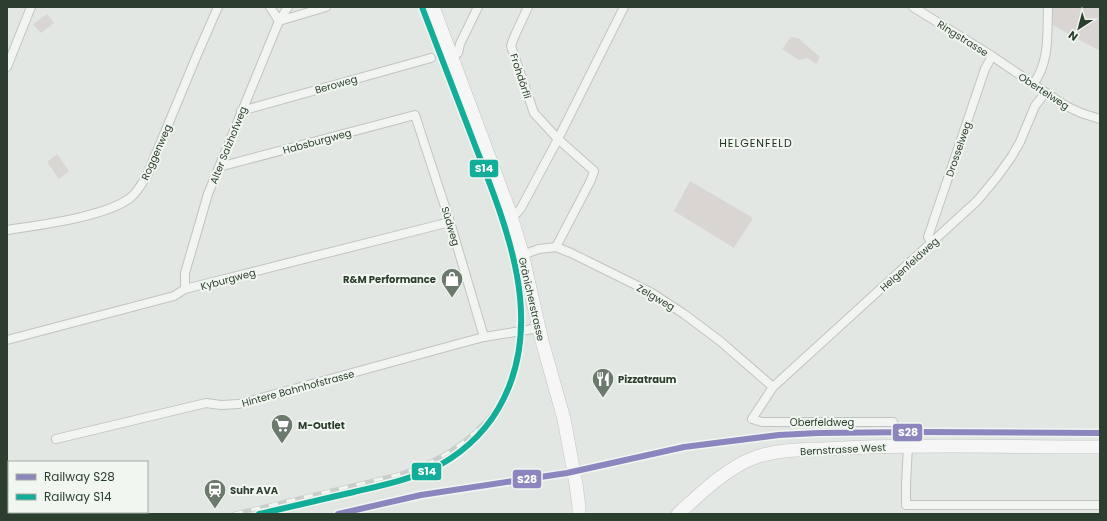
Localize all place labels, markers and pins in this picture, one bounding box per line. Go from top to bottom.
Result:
shop icon: R&M Performance [439,266,465,299]
place label: R&M Performance [343,272,436,287]
restaurant icon: Pizzatraum [590,366,616,399]
place label: Pizzatraum [618,372,677,387]
supermarket icon: M-Outlet [269,412,295,445]
place label: M-Outlet [298,418,345,433]
station icon: Suhr AVA [202,477,228,510]
place label: Suhr AVA [230,483,279,498]

